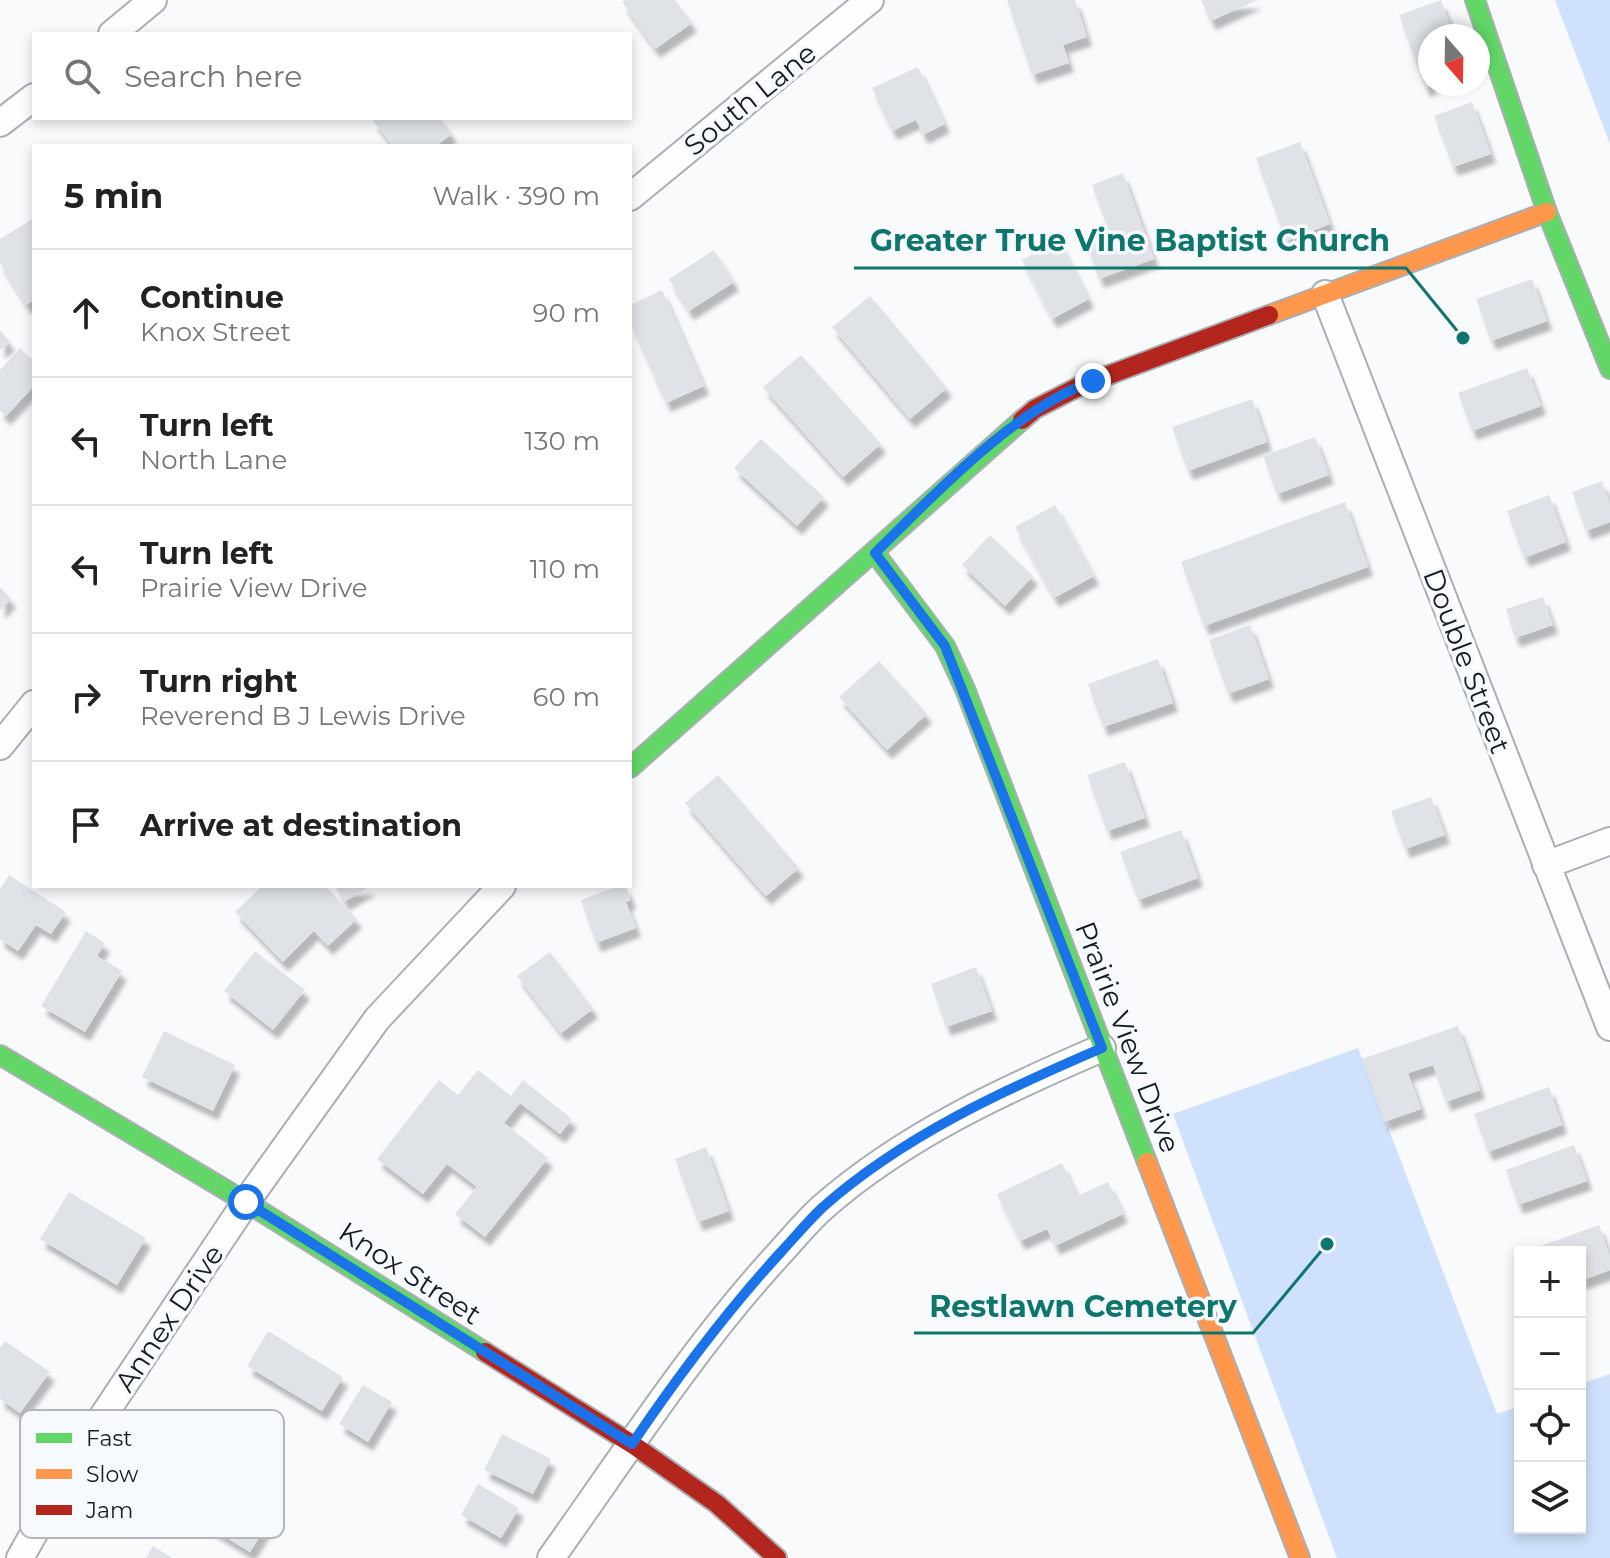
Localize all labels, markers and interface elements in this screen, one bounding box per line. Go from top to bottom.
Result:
north arrow [1418,24,1490,96]
search box [32,32,632,120]
street label: South Lane [677,35,823,163]
icon: search [60,54,104,98]
text: Search here [124,58,302,95]
text: 5 min [64,175,163,217]
text: Walk · 390 m [432,180,600,212]
callout: Greater True Vine Baptist Church [854,214,1406,268]
text: Greater True Vine Baptist Church [870,222,1390,259]
text: Continue [140,279,284,316]
icon: ahead [64,291,108,335]
text: 90 m [533,297,600,329]
text: Knox Street [140,316,291,348]
route end [1075,363,1111,399]
text: Turn left [140,407,273,444]
icon: left [64,419,108,463]
text: 130 m [524,425,600,457]
text: North Lane [140,444,287,476]
text: Turn left [140,535,273,572]
icon: left [64,547,108,591]
text: 110 m [530,553,600,585]
street label: Double Street [1416,564,1518,758]
text: Prairie View Drive [140,572,367,604]
text: Turn right [140,663,297,700]
icon: right [64,675,108,719]
text: 60 m [533,681,600,713]
text: Reverend B J Lewis Drive [140,700,466,732]
icon: arrive [64,803,108,847]
text: Arrive at destination [140,807,462,844]
street label: Prairie View Drive [1068,917,1188,1157]
route start [228,1184,264,1220]
street label: Knox Street [333,1214,487,1332]
street label: Annex Drive [107,1238,231,1398]
map controls [1514,1246,1586,1534]
button: + [1514,1246,1586,1318]
callout: Restlawn Cemetery [914,1279,1253,1333]
text: Restlawn Cemetery [929,1288,1238,1325]
button: − [1514,1318,1586,1390]
button: locate [1514,1390,1586,1462]
legend [20,1410,284,1538]
text: Fast [86,1425,132,1452]
text: Slow [86,1461,139,1488]
button: layers [1514,1462,1586,1534]
text: Jam [85,1497,133,1524]

